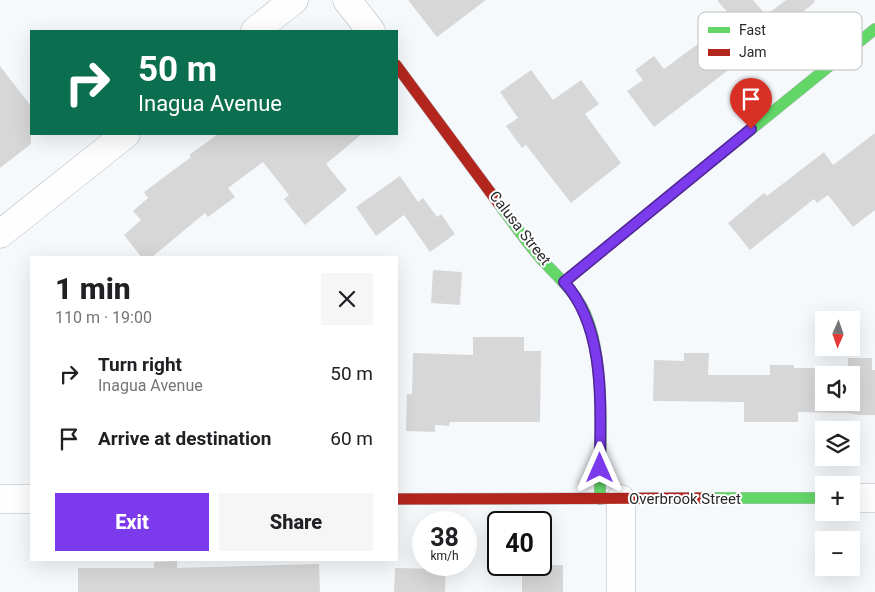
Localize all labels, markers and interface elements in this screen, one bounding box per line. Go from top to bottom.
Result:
legend [698,12,862,70]
text: Fast [739,22,766,38]
text: Jam [739,44,767,60]
text: 50 m [138,49,217,90]
icon: right [55,50,120,115]
pin [730,78,772,129]
icon: arrive [737,85,765,113]
text: Inagua Avenue [138,91,282,116]
street label: Calusa Street [485,187,555,269]
text: 1 min [55,271,131,306]
button: close [321,273,373,325]
text: 110 m · 19:00 [55,308,152,327]
north arrow [815,311,860,356]
map controls [815,311,860,576]
text: Turn right [98,353,182,376]
icon: right [55,360,83,388]
text: 50 m [330,362,373,385]
button: sound [815,366,860,411]
text: Inagua Avenue [98,376,203,395]
button: layers [815,421,860,466]
icon: arrive [55,425,83,453]
text: Arrive at destination [98,427,271,450]
text: 60 m [330,427,373,450]
position arrow [573,441,625,493]
button: + [815,476,860,521]
street label: Overbrook Street [629,490,741,508]
button: Exit [55,493,209,551]
button: Share [219,493,373,551]
speed limit sign: 40 [487,511,552,576]
text: 38 [430,523,459,552]
button: − [815,531,860,576]
text: km/h [430,549,459,563]

